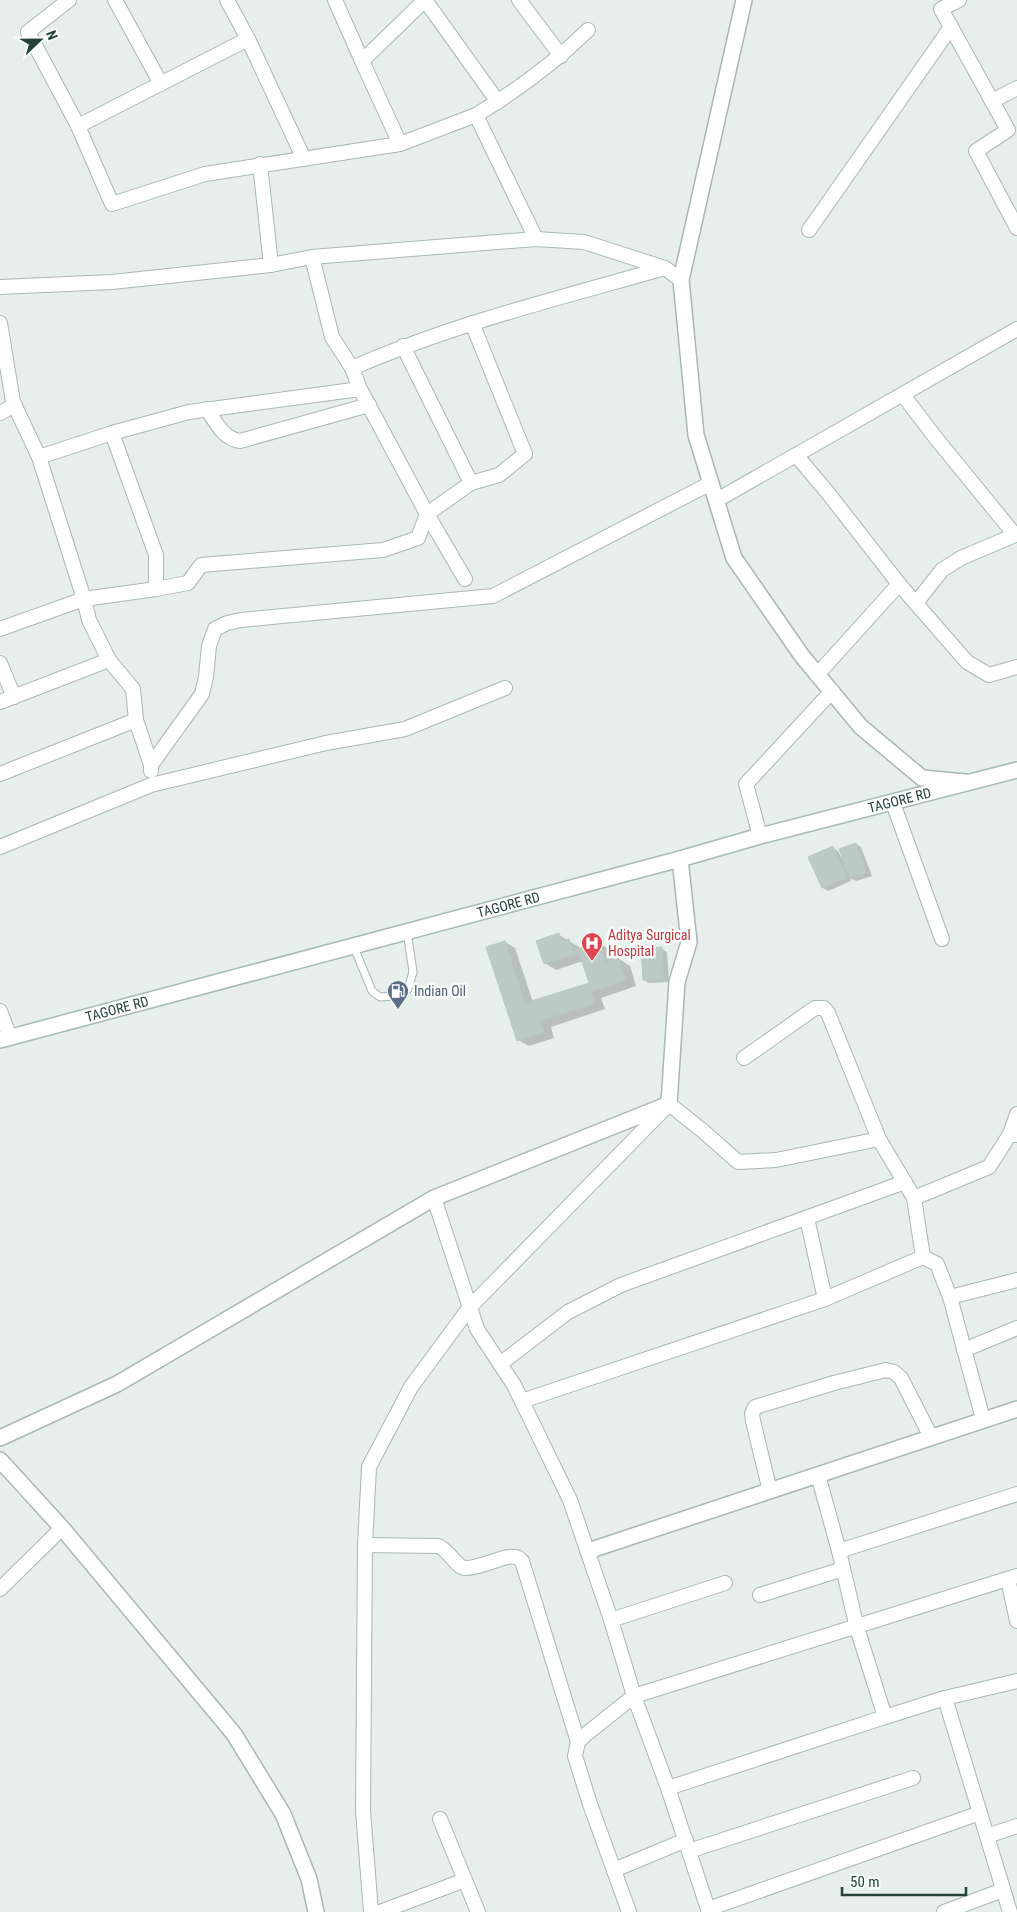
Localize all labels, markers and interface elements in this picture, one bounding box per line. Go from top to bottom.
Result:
north arrow [15,15,65,65]
text: N [43,28,61,42]
street label: TAGORE RD [866,784,933,816]
street label: TAGORE RD [475,889,542,921]
place label: Aditya Surgical Hospital [608,927,691,959]
hospital icon: Aditya Surgical Hospital [580,931,604,962]
fuel station icon: Indian Oil [386,979,410,1010]
place label: Indian Oil [414,983,466,999]
street label: TAGORE RD [84,993,150,1025]
scale bar [842,1864,966,1896]
text: 50 m [850,1873,880,1891]

